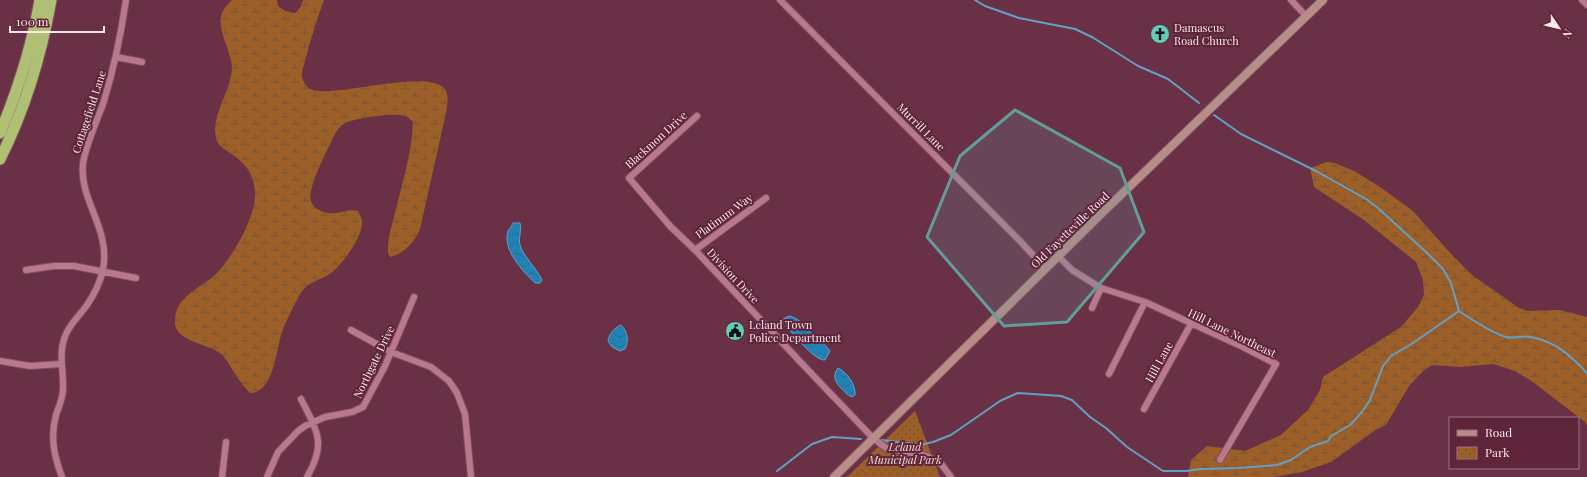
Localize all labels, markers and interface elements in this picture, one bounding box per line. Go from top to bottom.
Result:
scale bar [10,8,104,34]
north arrow [1539,8,1579,48]
text: 100 m [16,13,49,29]
place label: Damascus Road Church [1174,20,1239,48]
church icon: Damascus Road Church [1149,23,1171,45]
text: N [1559,26,1576,42]
street label: Cottagefield Lane [68,68,109,155]
street label: Murrill Lane [894,99,949,154]
street label: Blackmon Drive [621,107,690,172]
street label: Old Fayetteville Road [1027,188,1113,271]
street label: Platinum Way [692,189,756,242]
street label: Division Drive [704,245,763,307]
street label: Hill Lane Northeast [1186,305,1279,360]
place label: Leland Town Police Department [749,317,841,345]
public building icon: Leland Town Police Department [724,320,746,342]
street label: Northgate Drive [349,323,398,401]
street label: Hill Lane [1141,338,1176,385]
legend [1449,417,1579,469]
text: Road [1485,424,1512,440]
park label: Leland Municipal Park [867,439,942,467]
text: Park [1485,444,1510,460]

